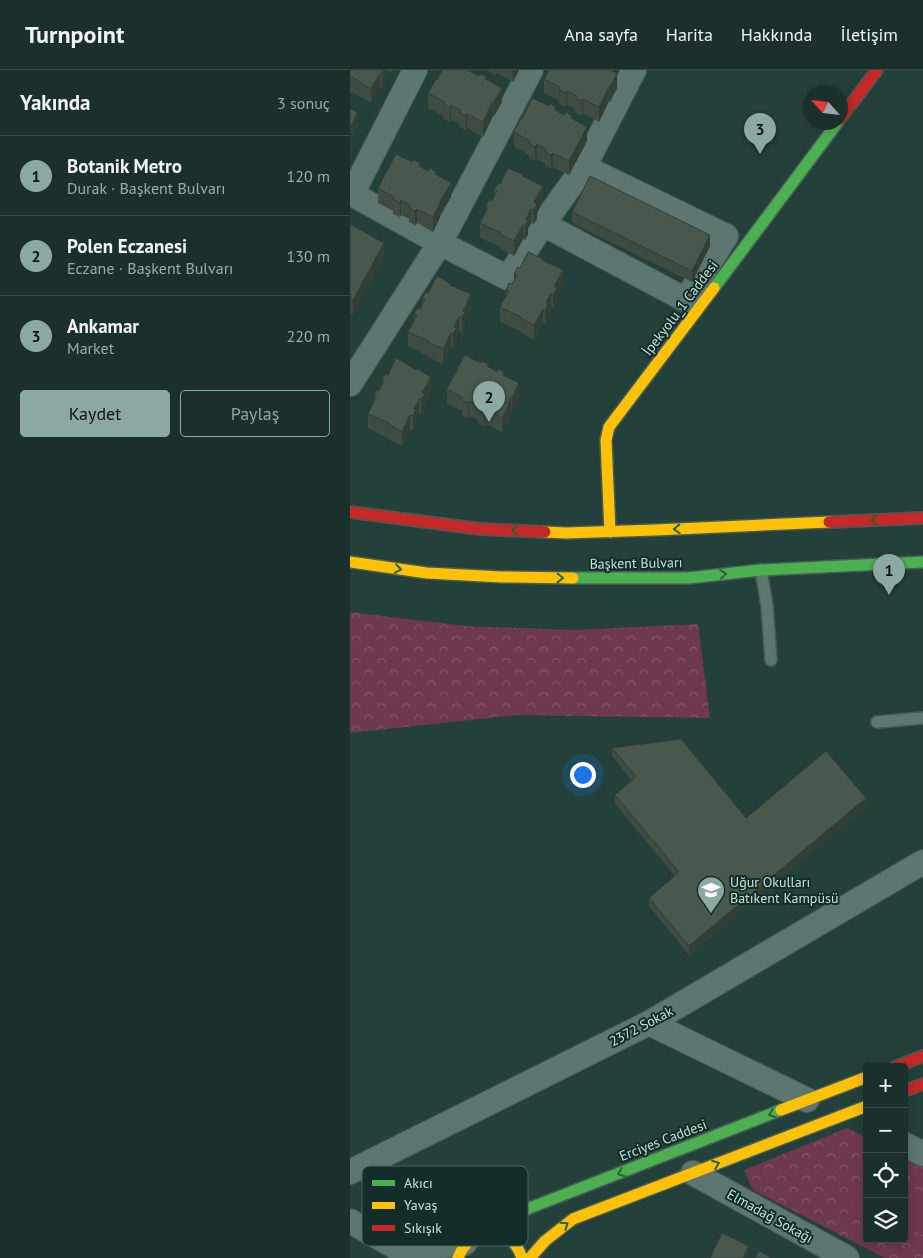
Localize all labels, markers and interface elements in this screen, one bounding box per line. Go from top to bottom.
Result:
text: Turnpoint [25,19,124,50]
text: Ana sayfa [564,23,638,46]
text: Harita [666,23,713,46]
text: Hakkında [741,23,812,46]
text: İletişim [840,23,898,46]
north arrow [803,85,848,130]
text: Yakında [20,89,90,116]
text: 3 sonuç [277,93,330,113]
pin: 3 [744,113,776,154]
text: Botanik Metro [67,154,182,178]
text: 1 [31,166,41,186]
text: 120 m [287,166,330,186]
text: Durak · Başkent Bulvarı [67,178,226,198]
text: Polen Eczanesi [67,234,187,258]
text: 2 [31,246,41,266]
text: 130 m [287,246,330,266]
street label: İpekyolu_1 Caddesi [638,257,722,359]
text: Eczane · Başkent Bulvarı [67,258,233,278]
text: Ankamar [67,314,139,338]
text: 3 [31,326,41,346]
text: 220 m [287,326,330,346]
text: Market [67,338,114,358]
pin: 2 [473,381,505,422]
button: Kaydet [20,390,170,437]
button: Paylaş [180,390,330,437]
one-way arrow [870,514,878,525]
one-way arrow [673,524,681,535]
one-way arrow [510,525,518,536]
street label: Başkent Bulvarı [589,553,683,573]
pin: 1 [873,554,905,595]
one-way arrow [394,563,403,573]
one-way arrow [719,569,727,580]
one-way arrow [557,573,565,584]
your location [570,762,596,788]
place label: Uğur Okulları Batıkent Kampüsü [730,873,838,907]
school or university icon: Uğur Okulları Batıkent Kampüsü [696,875,726,914]
street label: 2372 Sokak [606,1002,676,1050]
map controls [863,1063,908,1243]
button: + [863,1063,908,1108]
one-way arrow [768,1107,777,1118]
button: − [863,1108,908,1153]
street label: Erciyes Caddesi [617,1115,709,1165]
button: locate [863,1153,908,1198]
one-way arrow [711,1160,720,1170]
legend [362,1166,528,1246]
one-way arrow [617,1167,626,1177]
text: Akıcı [404,1174,433,1192]
street label: Elmadağ Sokağı [724,1185,816,1247]
text: Yavaş [404,1196,437,1214]
button: layers [863,1198,908,1243]
text: Sıkışık [404,1219,442,1237]
one-way arrow [560,1222,569,1231]

